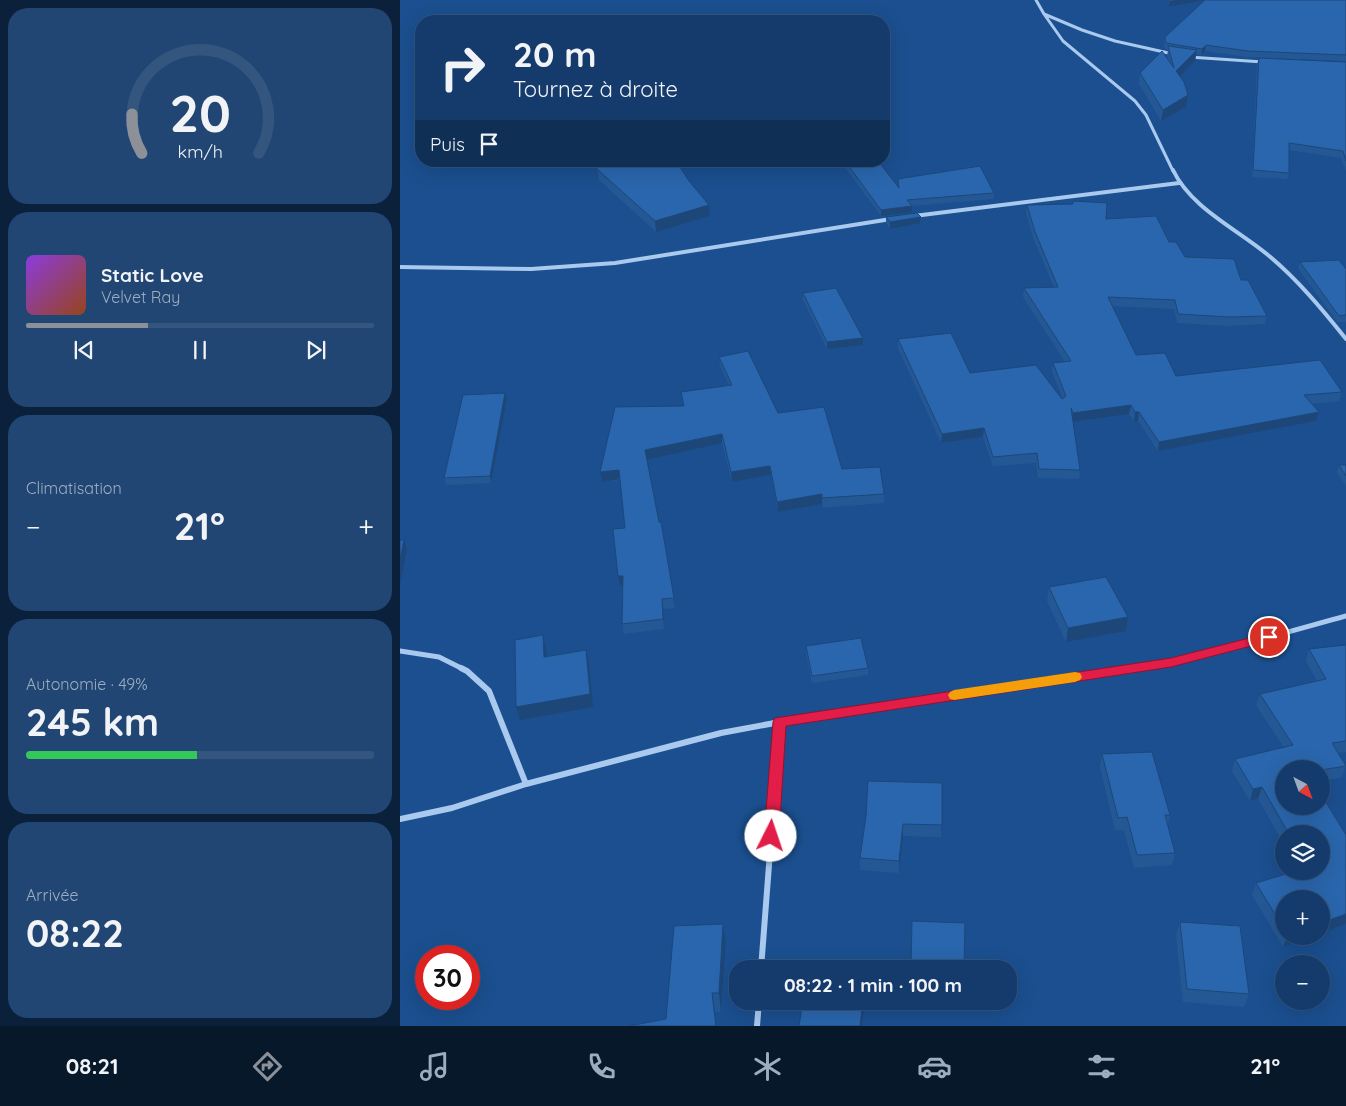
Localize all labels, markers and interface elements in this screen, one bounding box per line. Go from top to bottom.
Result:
text: 20 m [513,32,596,76]
icon: right [430,35,495,100]
text: Tournez à droite [513,75,678,103]
text: 20 [169,80,231,145]
icon: arrive [475,130,503,158]
text: Puis [430,132,465,156]
text: km/h [177,140,223,162]
text: Static Love [101,263,204,287]
text: Velvet Ray [101,287,180,307]
icon: previous [70,336,98,364]
icon: pause [186,336,214,364]
icon: next [302,336,330,364]
text: Climatisation [26,478,122,498]
text: 21° [174,502,225,550]
text: − [26,509,41,544]
text: + [358,509,374,544]
pin [1248,616,1290,658]
icon: arrive [1255,623,1283,651]
text: Autonomie · 49% [26,674,148,694]
text: 245 km [26,698,159,746]
north arrow [1275,760,1330,815]
map controls [1275,760,1330,1010]
position arrow [744,809,796,861]
button: layers [1275,825,1330,880]
text: Arrivée [26,885,79,905]
button: + [1275,890,1330,945]
text: 08:22 [26,909,124,957]
speed limit sign: 30 [415,945,480,1010]
button: − [1275,955,1330,1010]
text: 08:22 · 1 min · 100 m [784,973,962,997]
icon: directions [250,1049,285,1084]
icon: music [417,1049,452,1084]
icon: phone [584,1049,619,1084]
icon: climate [750,1049,785,1084]
icon: car [917,1049,952,1084]
icon: filters [1084,1049,1119,1084]
text: 08:21 [66,1052,119,1080]
text: 21° [1250,1052,1280,1080]

